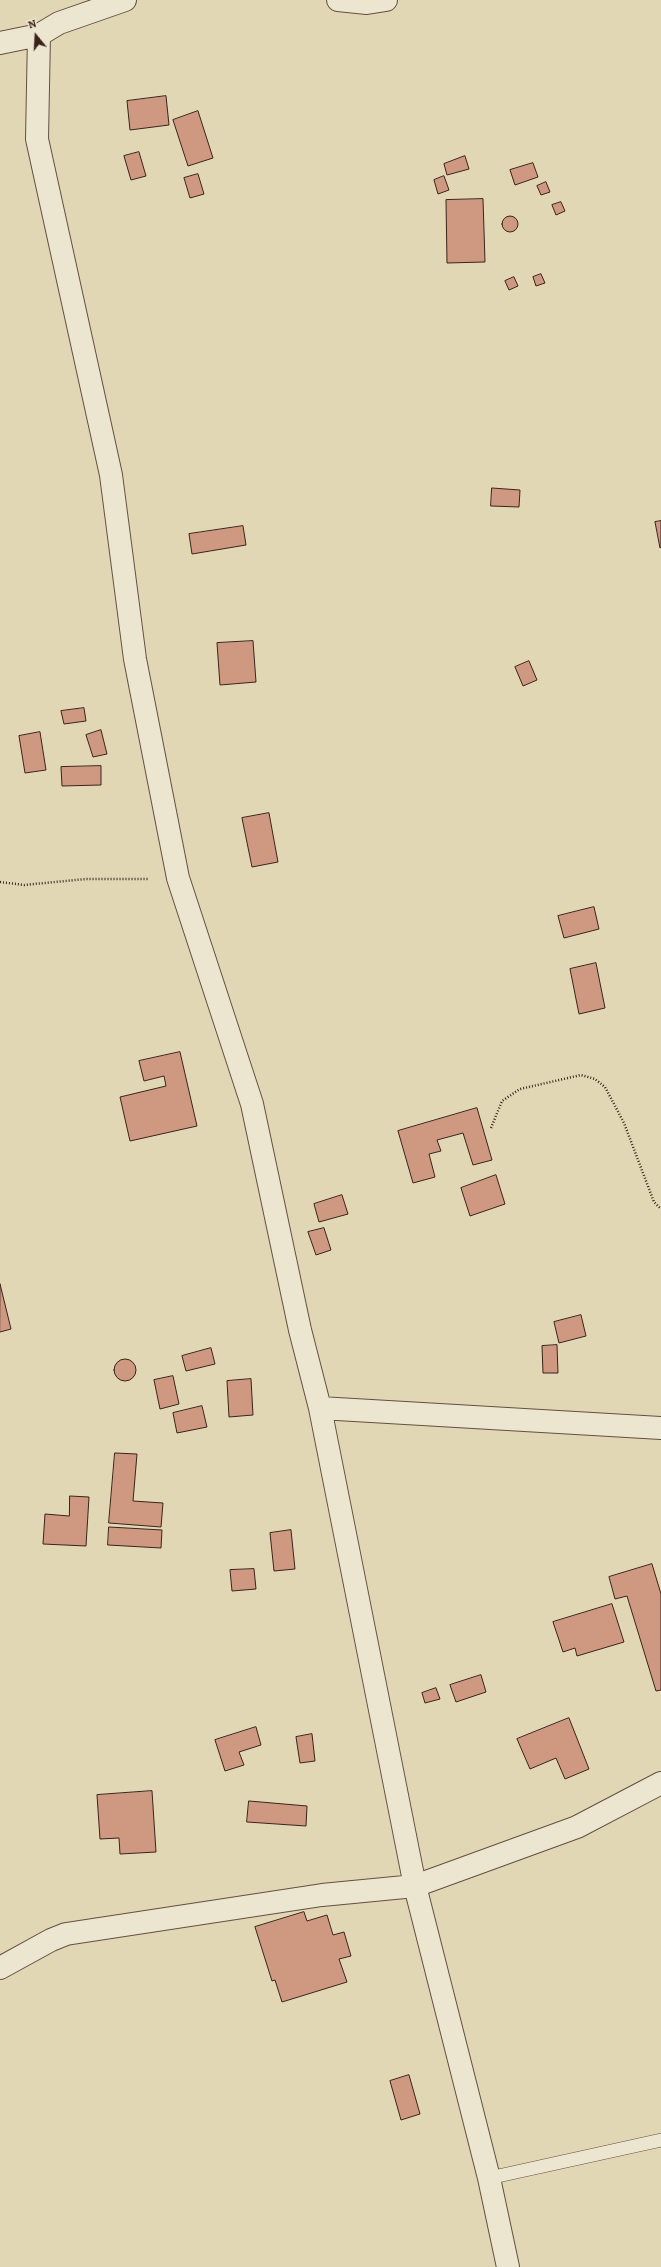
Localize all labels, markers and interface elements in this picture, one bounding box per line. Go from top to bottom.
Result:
north arrow [16,16,56,56]
text: N [26,16,38,32]

